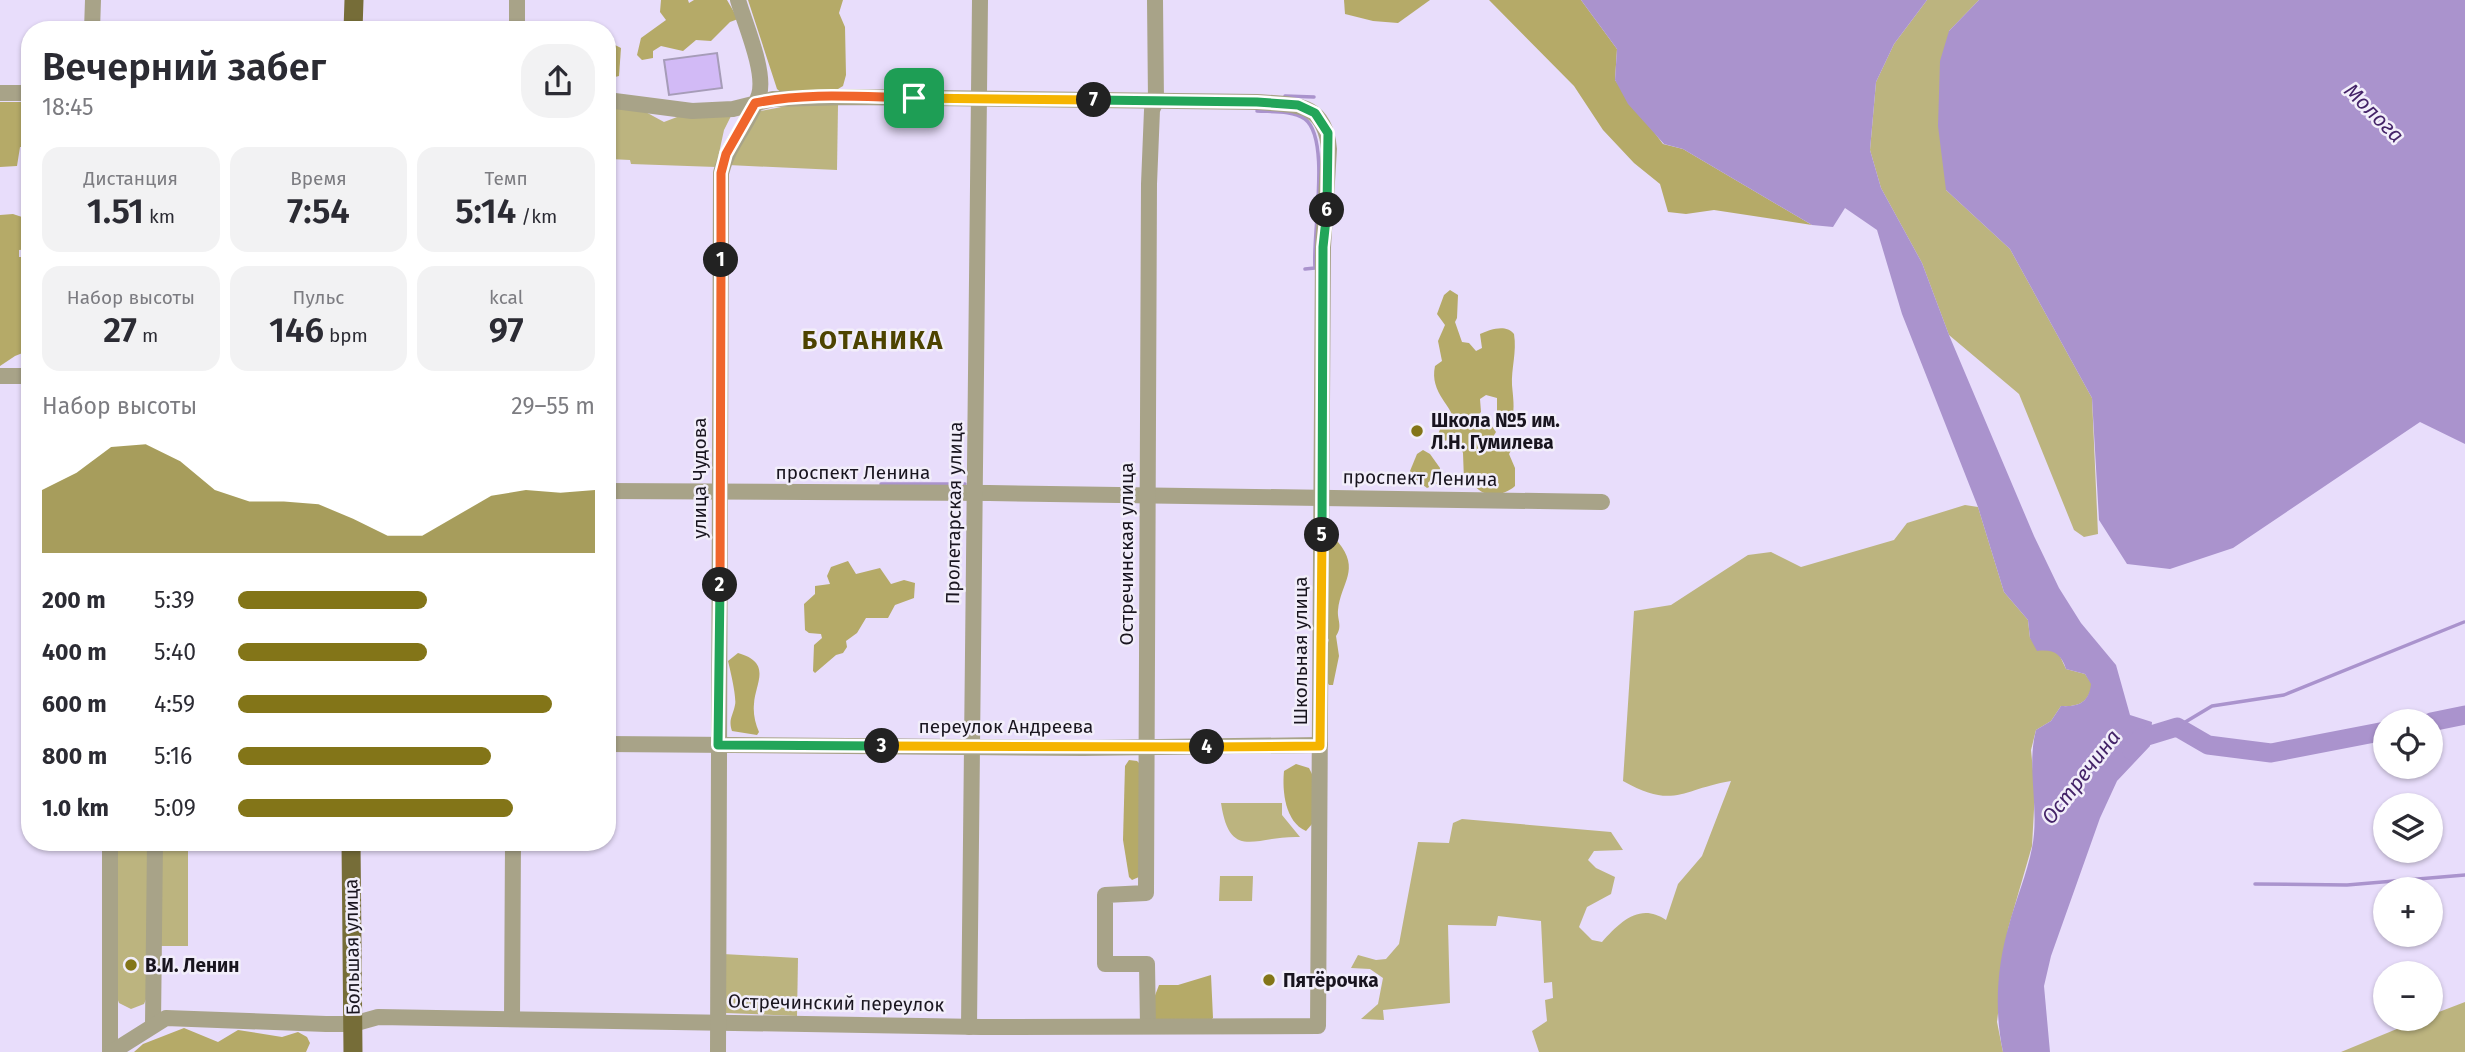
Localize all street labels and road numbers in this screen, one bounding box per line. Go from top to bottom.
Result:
street label: улица Чудова [688,417,711,539]
street label: Пролетарская улица [941,421,967,605]
street label: проспект Ленина [776,461,930,484]
street label: Остречинская улица [1115,462,1138,646]
street label: проспект Ленина [1342,465,1498,491]
street label: Школьная улица [1289,577,1312,725]
street label: переулок Андреева [919,715,1093,738]
street label: Большая улица [339,879,365,1015]
street label: Остречинский переулок [728,990,945,1016]

